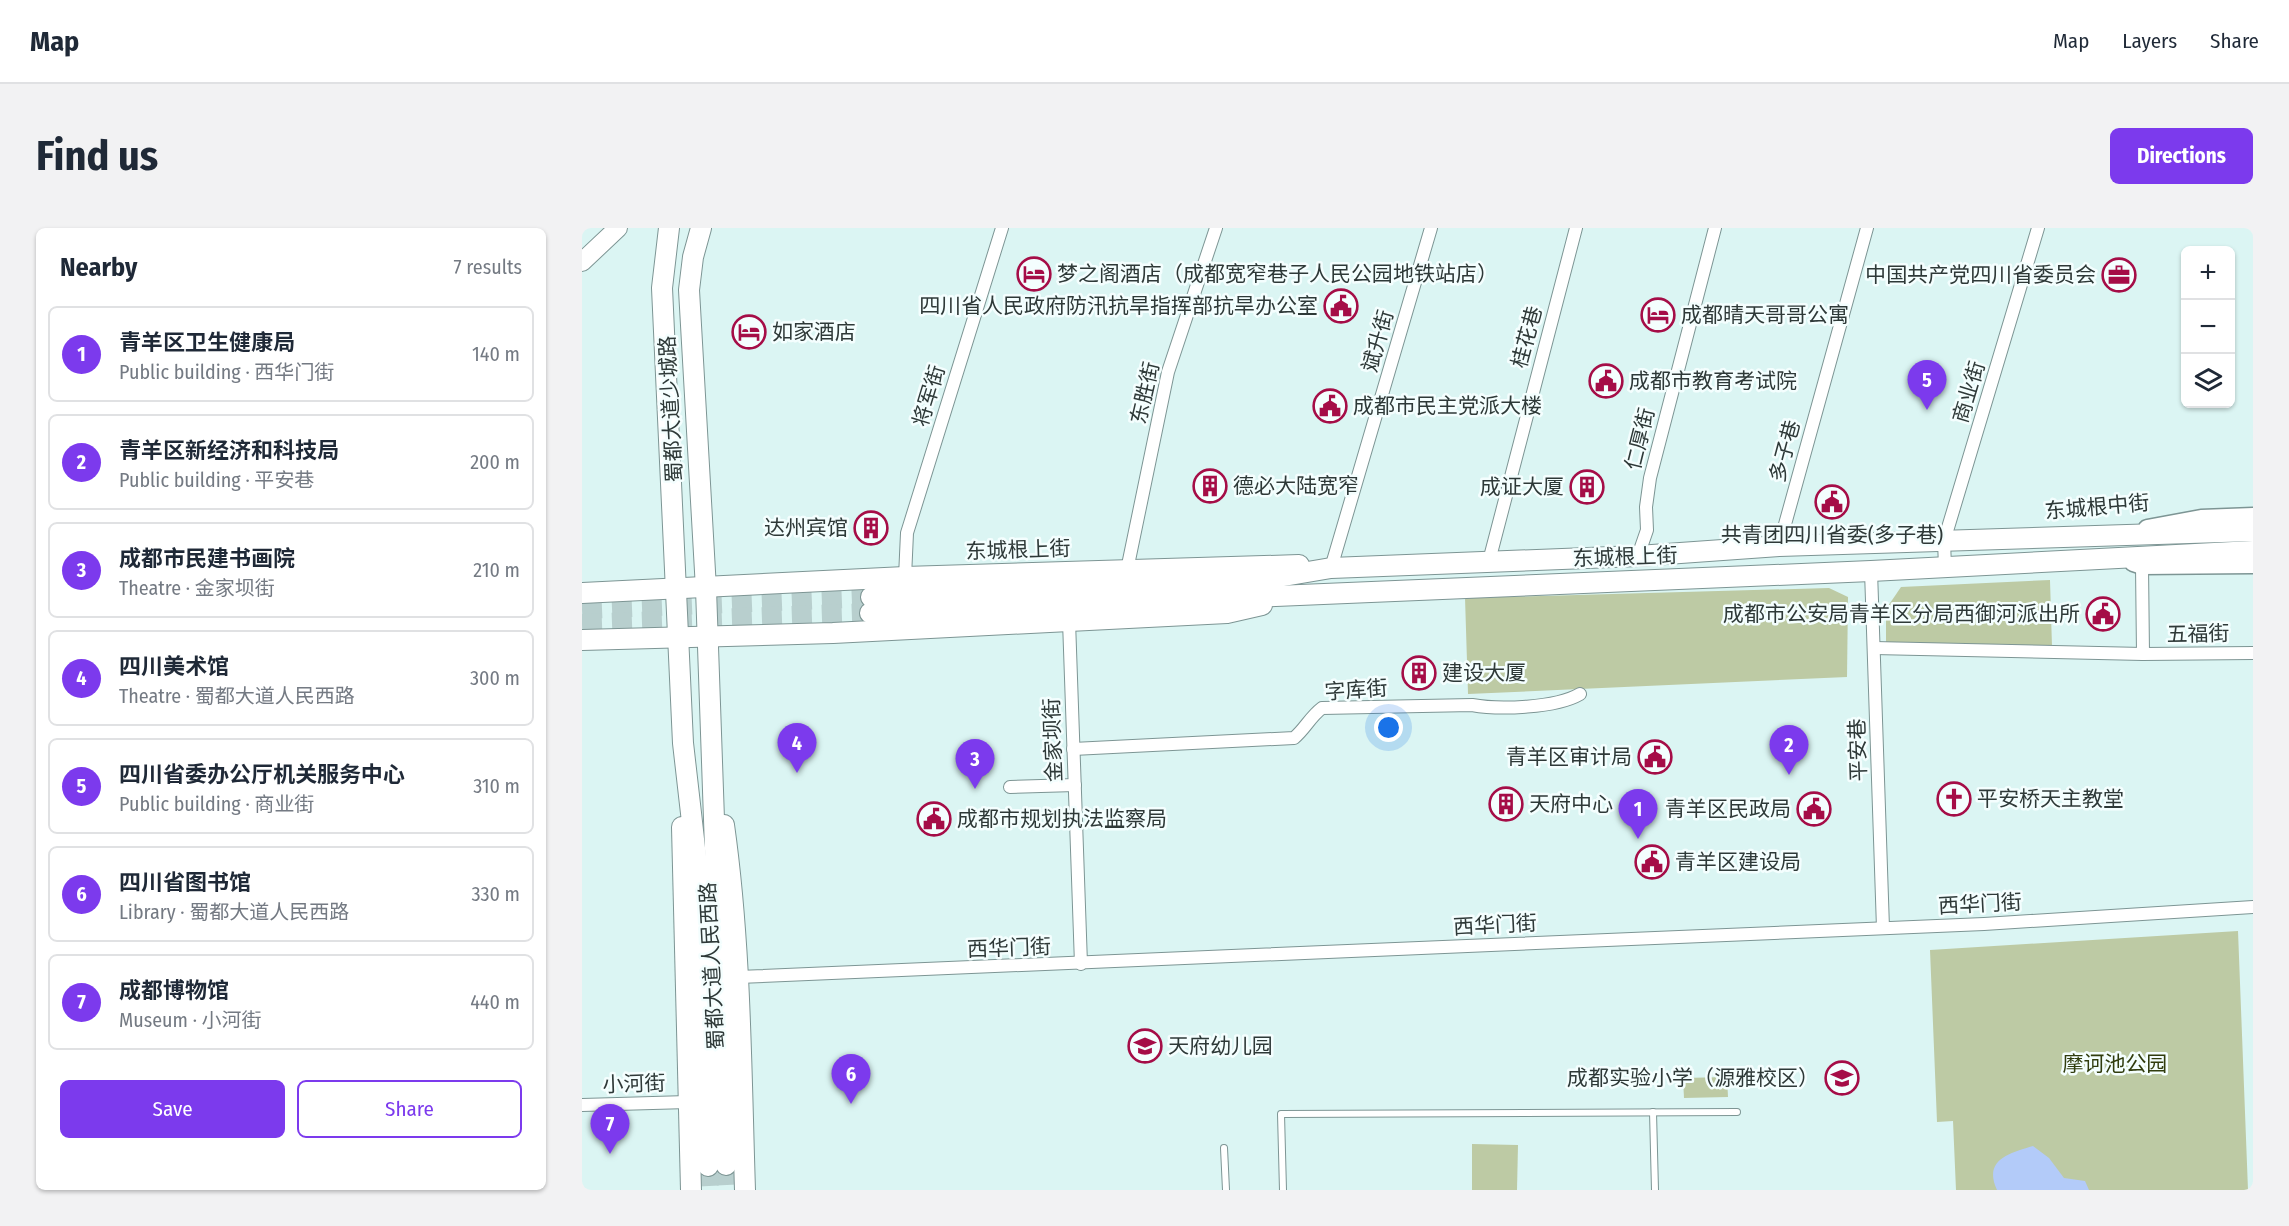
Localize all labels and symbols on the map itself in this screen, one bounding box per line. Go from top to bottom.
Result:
hotel icon: 梦之阁酒店（成都宽窄巷子人民公园地铁站店） [1016,256,1052,292]
office icon: 中国共产党四川省委员会 [2101,257,2137,293]
place label: 梦之阁酒店（成都宽窄巷子人民公园地铁站店） [1057,261,1498,287]
place label: 中国共产党四川省委员会 [1865,262,2096,288]
public building icon: 四川省人民政府防汛抗旱指挥部抗旱办公室 [1323,288,1359,324]
place label: 四川省人民政府防汛抗旱指挥部抗旱办公室 [919,293,1318,319]
hotel icon: 成都晴天哥哥公寓 [1640,297,1676,333]
place label: 成都晴天哥哥公寓 [1681,302,1849,328]
street label: 桂花巷 [1506,303,1548,371]
street label: 斌升街 [1357,307,1399,375]
hotel icon: 如家酒店 [731,314,767,350]
place label: 如家酒店 [772,319,856,345]
street label: 蜀都大道少城路 [654,335,688,483]
street label: 商业街 [1947,358,1991,426]
street label: 东胜街 [1125,359,1165,427]
pin: 5 [1908,360,1946,410]
street label: 将军街 [907,362,951,430]
public building icon: 成都市教育考试院 [1588,363,1624,399]
place label: 成都市教育考试院 [1629,368,1797,394]
public building icon: 成都市民主党派大楼 [1312,388,1348,424]
place label: 成都市民主党派大楼 [1353,393,1542,419]
street label: 仁厚街 [1620,405,1660,473]
street label: 多子巷 [1764,417,1806,485]
building icon: 德必大陆宽窄 [1192,468,1228,504]
building icon: 成证大厦 [1569,469,1605,505]
place label: 德必大陆宽窄 [1233,473,1359,499]
place label: 成证大厦 [1480,474,1564,500]
public building icon: 共青团四川省委(多子巷) [1814,484,1850,520]
street label: 东城根中街 [2044,489,2150,525]
building icon: 达州宾馆 [853,510,889,546]
place label: 达州宾馆 [764,515,848,541]
place label: 共青团四川省委(多子巷) [1721,522,1943,548]
street label: 东城根上街 [965,535,1071,565]
street label: 东城根上街 [1572,542,1678,572]
public building icon: 成都市公安局青羊区分局西御河派出所 [2085,596,2121,632]
place label: 成都市公安局青羊区分局西御河派出所 [1723,601,2080,627]
street label: 五福街 [2166,620,2230,648]
building icon: 建设大厦 [1401,655,1437,691]
place label: 建设大厦 [1442,660,1526,686]
street label: 字库街 [1324,675,1388,705]
street label: 金家坝街 [1039,698,1067,782]
your location [1374,713,1403,742]
street label: 平安巷 [1844,718,1872,782]
pin: 4 [778,724,816,773]
pin: 2 [1770,726,1808,775]
public building icon: 青羊区审计局 [1637,739,1673,775]
pin: 3 [956,740,994,789]
place label: 青羊区审计局 [1506,744,1632,770]
church icon: 平安桥天主教堂 [1936,781,1972,817]
building icon: 天府中心 [1488,786,1524,822]
place label: 平安桥天主教堂 [1977,786,2124,812]
pin: 1 [1618,790,1658,839]
place label: 天府中心 [1529,791,1613,817]
public building icon: 青羊区民政局 [1796,791,1832,827]
place label: 青羊区民政局 [1665,796,1791,822]
public building icon: 成都市规划执法监察局 [916,801,952,837]
place label: 成都市规划执法监察局 [957,806,1167,832]
public building icon: 青羊区建设局 [1634,844,1670,880]
place label: 青羊区建设局 [1675,849,1801,875]
street label: 蜀都大道人民西路 [695,881,729,1051]
street label: 西华门街 [1937,889,2023,919]
street label: 西华门街 [1452,910,1538,940]
street label: 西华门街 [967,934,1051,962]
school or university icon: 天府幼儿园 [1127,1028,1163,1064]
place label: 天府幼儿园 [1168,1033,1273,1059]
park label: 摩诃池公园 [2063,1051,2168,1077]
pin: 6 [832,1054,870,1104]
school or university icon: 成都实验小学（源雅校区） [1824,1060,1860,1096]
place label: 成都实验小学（源雅校区） [1567,1065,1819,1091]
street label: 小河街 [602,1070,666,1098]
pin: 7 [591,1104,630,1154]

